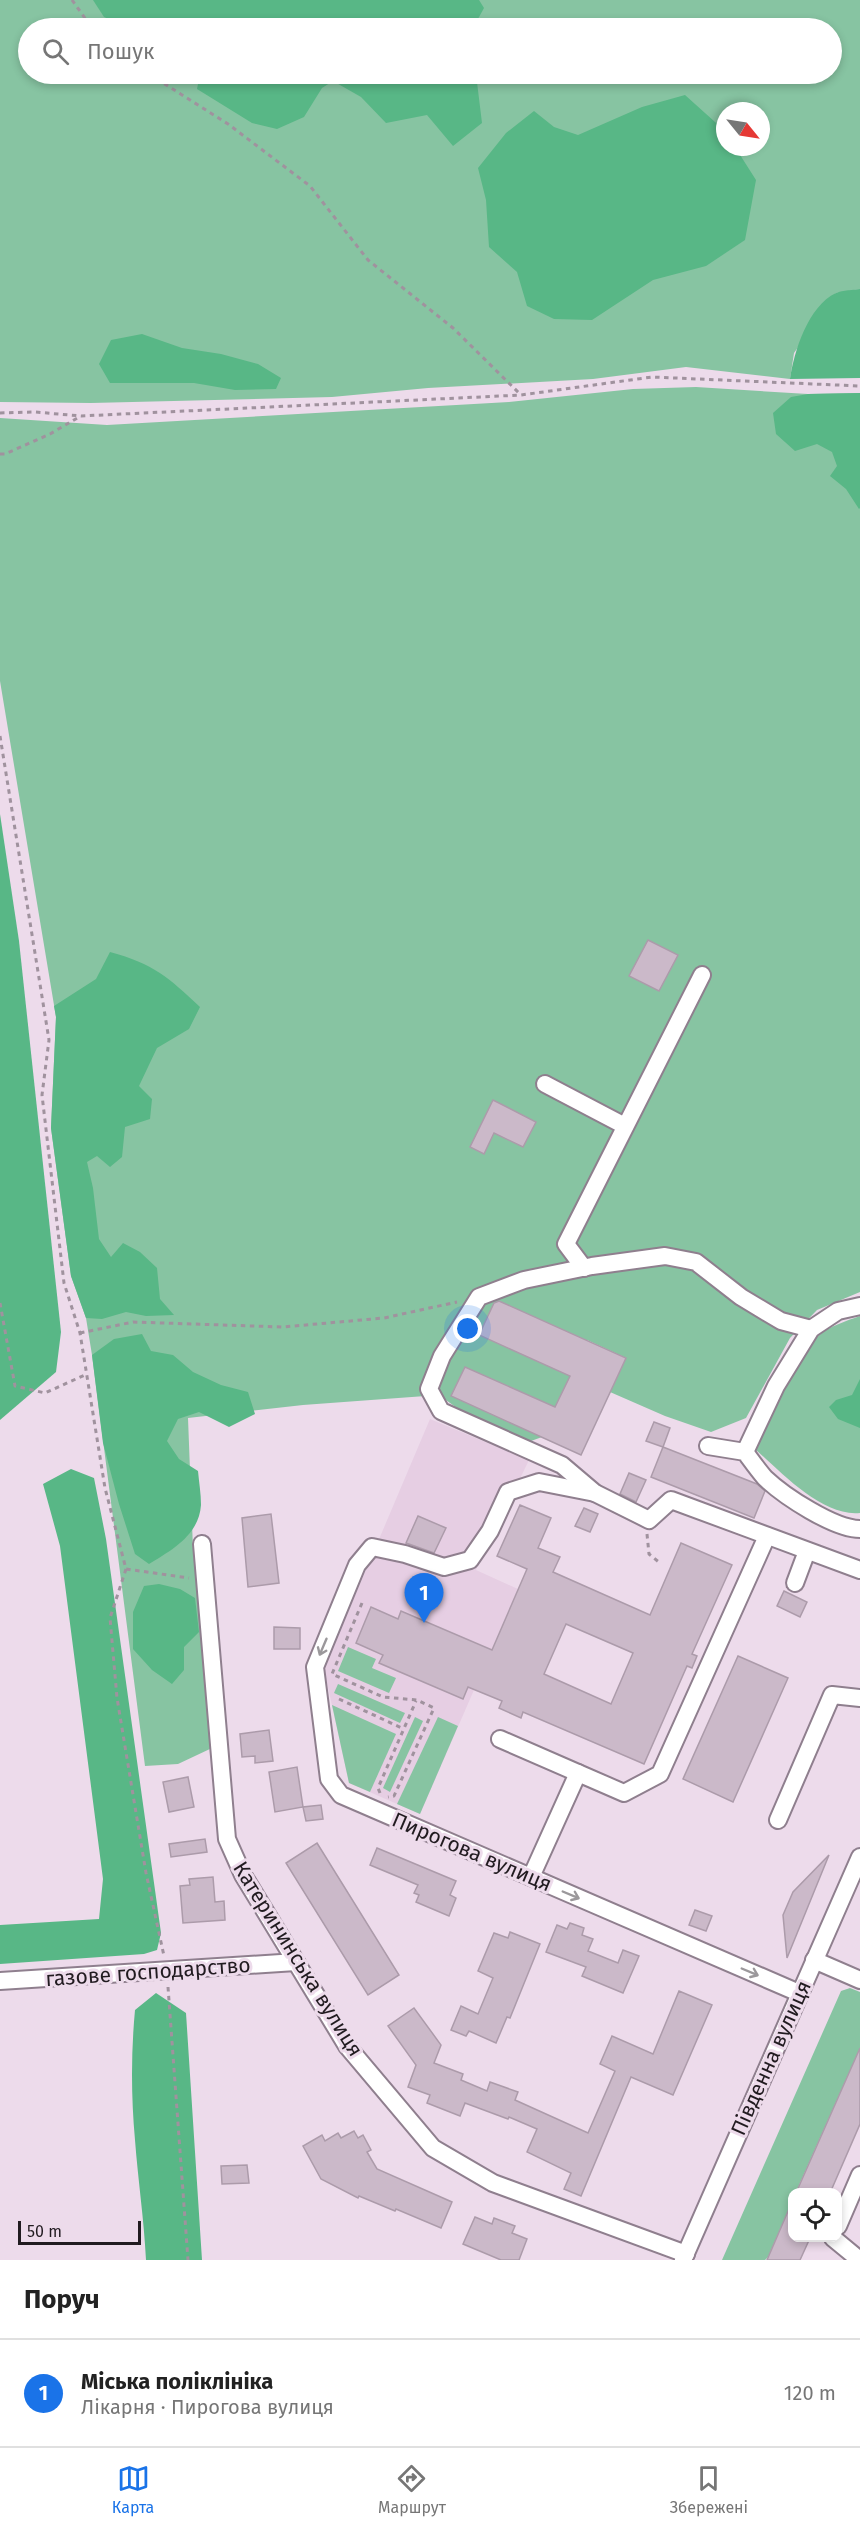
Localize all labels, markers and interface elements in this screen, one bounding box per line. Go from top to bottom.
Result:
search box [18,18,842,84]
icon: search [39,35,72,68]
text: Пошук [87,38,154,65]
north arrow [716,102,770,156]
your location [453,1314,482,1343]
pin: 1 [404,1574,444,1623]
one-way arrow [317,1638,328,1656]
street label: Пирогова вулиця [388,1807,556,1897]
street label: Катерининська вулиця [227,1857,369,2061]
one-way arrow [562,1890,580,1901]
street label: газове господарство [45,1952,251,1992]
one-way arrow [741,1967,759,1978]
street label: Південна вулиця [725,1976,817,2140]
map controls [788,2188,842,2242]
button: locate [788,2188,842,2242]
scale bar [18,2218,141,2246]
text: 50 m [27,2222,62,2241]
text: Поруч [24,2284,100,2315]
text: Міська поліклініка [81,2368,273,2395]
text: 1 [39,2381,48,2405]
text: 120 m [784,2381,836,2405]
text: Лікарня · Пирогова вулиця [81,2395,334,2419]
tab: Карта [112,2462,154,2517]
tab: Маршрут [378,2462,446,2517]
tab: Збережені [670,2462,748,2517]

